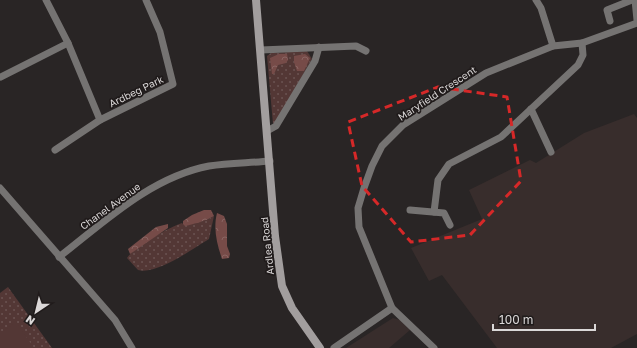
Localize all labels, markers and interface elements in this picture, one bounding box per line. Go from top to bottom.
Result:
street label: Maryfield Crescent [396,63,478,123]
street label: Ardbeg Park [107,73,165,109]
street label: Chanel Avenue [78,180,143,232]
street label: Ardlea Road [258,216,276,276]
north arrow [16,292,56,332]
scale bar [493,306,595,332]
text: 100 m [499,312,533,327]
text: N [23,313,37,328]

